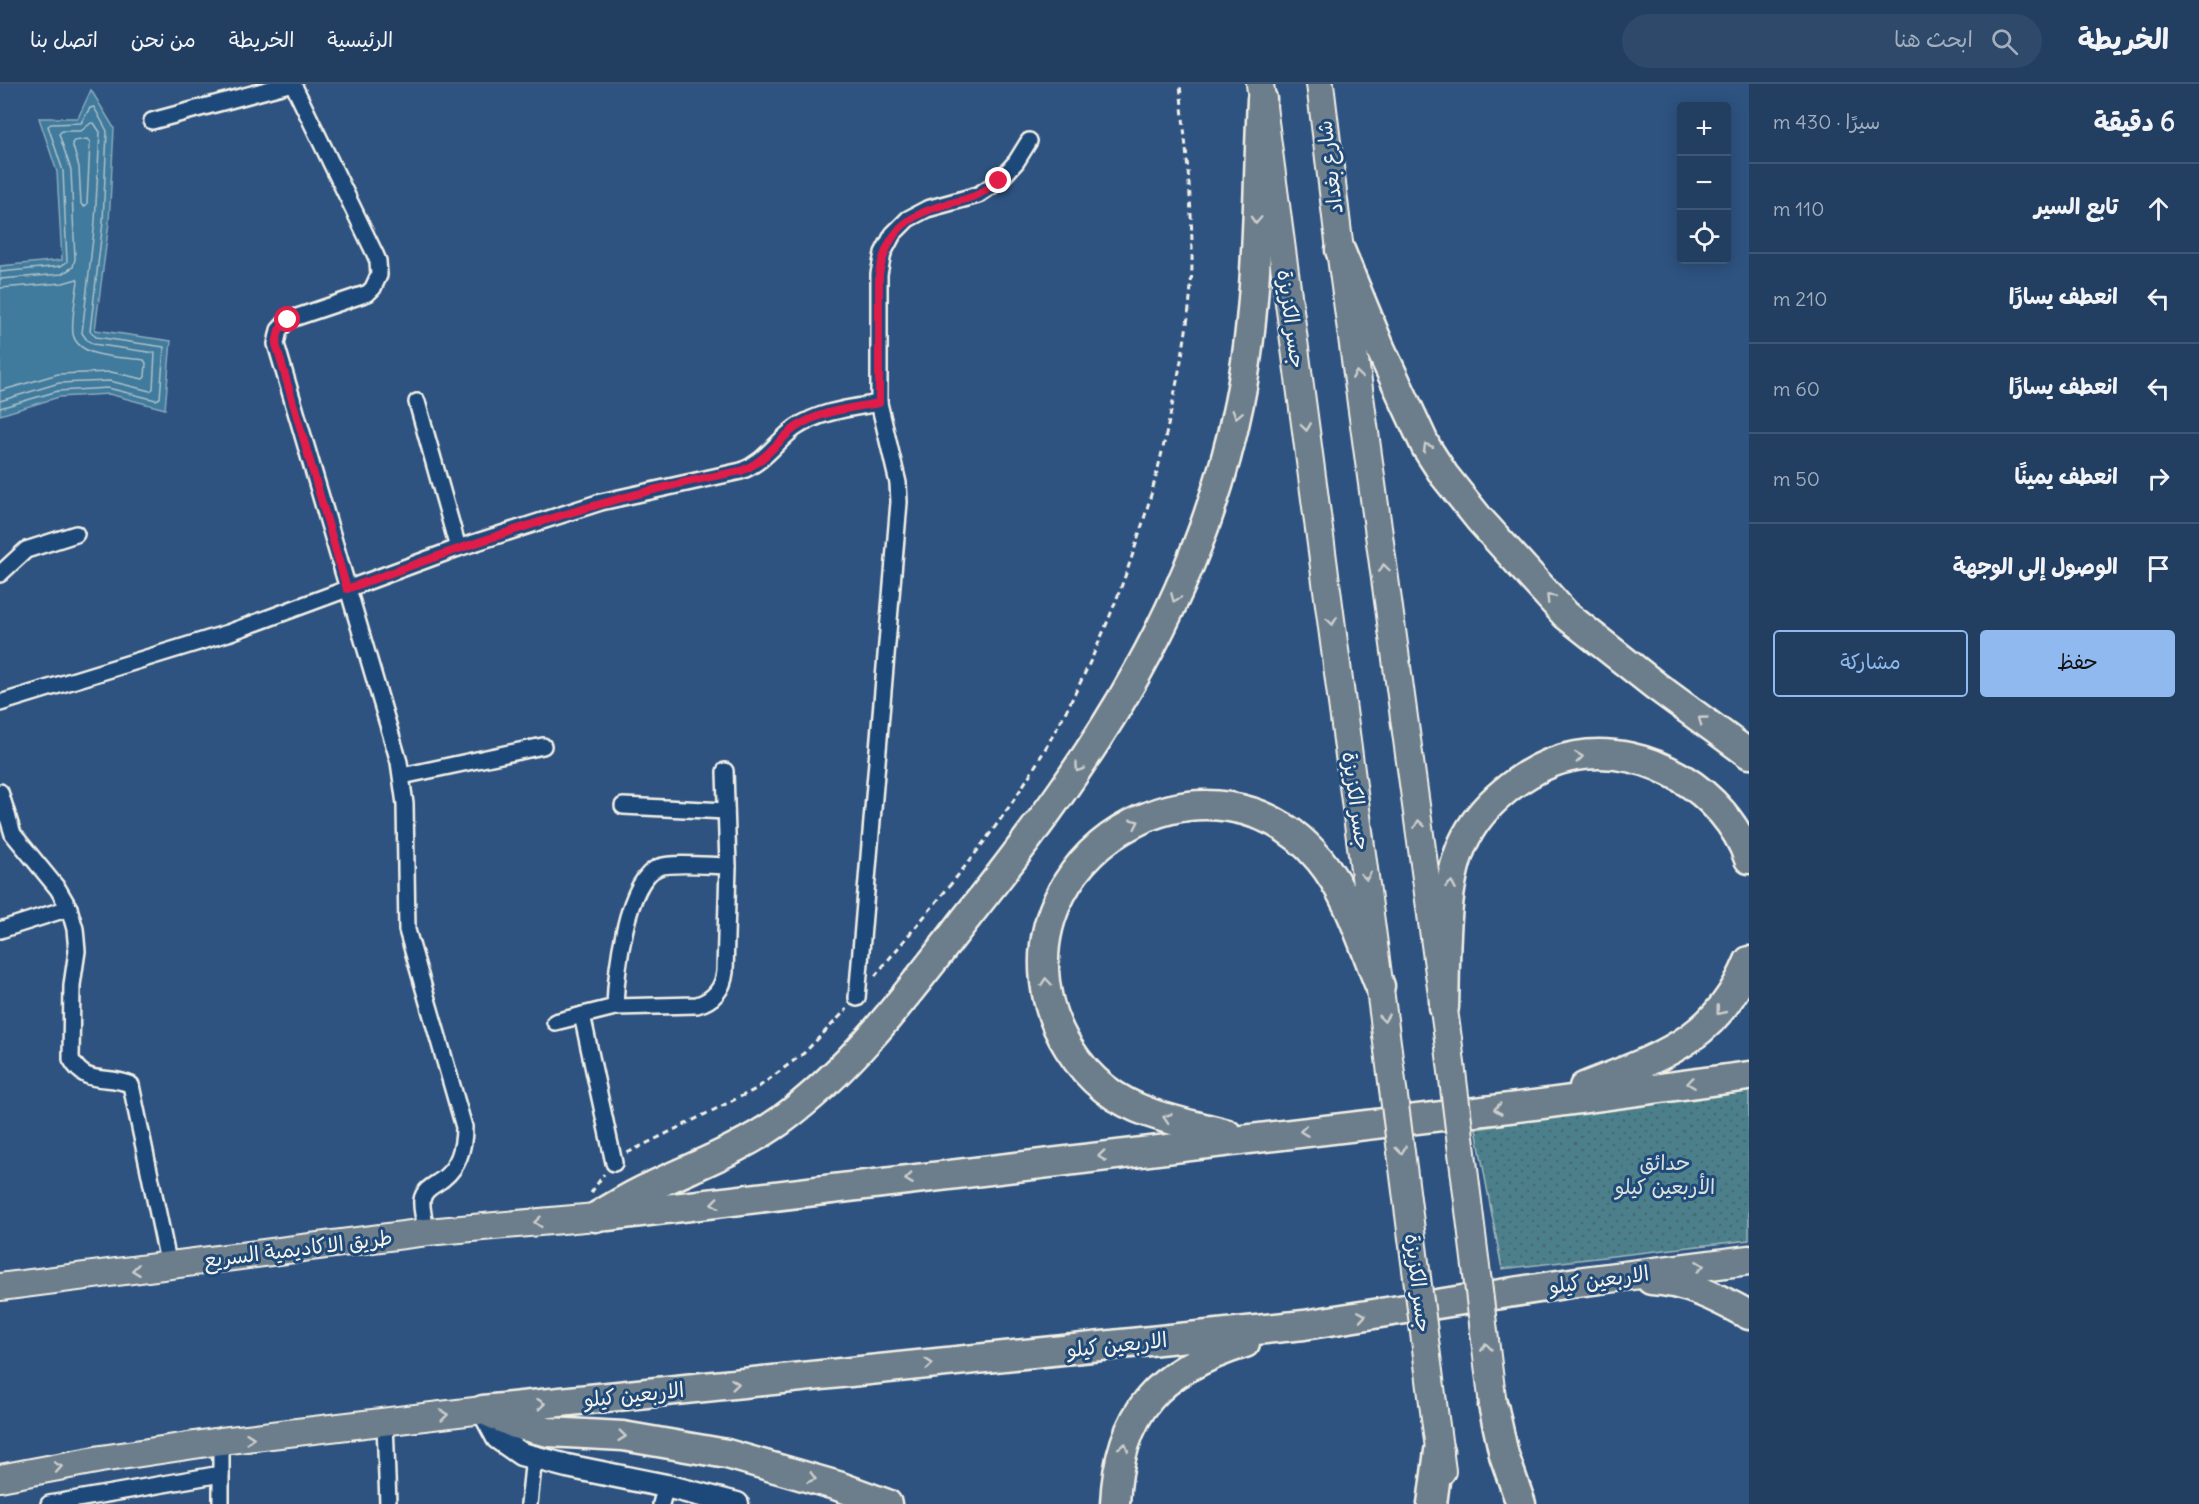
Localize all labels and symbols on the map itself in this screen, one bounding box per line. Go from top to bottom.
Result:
street label: شارع بغداد [1310,119,1351,215]
route end [985,167,1011,193]
one-way arrow [1250,216,1263,225]
street label: جسر الكزيزة [1271,268,1312,370]
route start [274,306,300,332]
one-way arrow [1352,370,1364,380]
one-way arrow [1231,409,1244,419]
one-way arrow [1299,423,1311,432]
one-way arrow [1423,443,1434,453]
one-way arrow [1378,564,1390,573]
one-way arrow [1170,592,1182,603]
one-way arrow [1546,594,1557,604]
one-way arrow [1325,616,1337,625]
one-way arrow [1698,716,1709,727]
street label: جسر الكزيزة [1336,750,1377,852]
one-way arrow [1575,751,1584,763]
one-way arrow [1075,761,1086,772]
one-way arrow [1129,819,1140,831]
one-way arrow [1413,819,1426,828]
one-way arrow [1359,872,1371,881]
one-way arrow [1444,881,1457,891]
one-way arrow [1040,977,1053,986]
one-way arrow [1716,1004,1727,1015]
one-way arrow [1378,1014,1390,1023]
one-way arrow [1686,1077,1696,1089]
one-way arrow [1493,1102,1502,1115]
one-way arrow [1162,1112,1173,1125]
one-way arrow [1299,1125,1309,1137]
one-way arrow [1394,1145,1407,1154]
one-way arrow [1098,1149,1107,1161]
park label: حدائق الأربعين كيلو [1614,1149,1715,1200]
one-way arrow [904,1173,913,1185]
one-way arrow [711,1196,720,1209]
one-way arrow [533,1215,542,1228]
street label: طريق الاكاديمية السريع [202,1224,394,1275]
street label: جسر الكزيزة [1399,1232,1438,1334]
street label: الاربعين كيلو [1546,1259,1651,1300]
one-way arrow [1695,1261,1704,1273]
one-way arrow [131,1263,140,1276]
one-way arrow [1356,1310,1366,1323]
street label: الاربعين كيلو [1064,1326,1169,1363]
one-way arrow [1480,1343,1492,1352]
one-way arrow [925,1358,934,1371]
street label: الاربعين كيلو [581,1376,686,1413]
one-way arrow [731,1378,740,1391]
one-way arrow [537,1398,546,1411]
one-way arrow [439,1409,449,1422]
one-way arrow [617,1429,626,1442]
one-way arrow [246,1432,255,1445]
one-way arrow [1117,1442,1130,1453]
one-way arrow [52,1461,62,1474]
one-way arrow [806,1471,817,1483]

